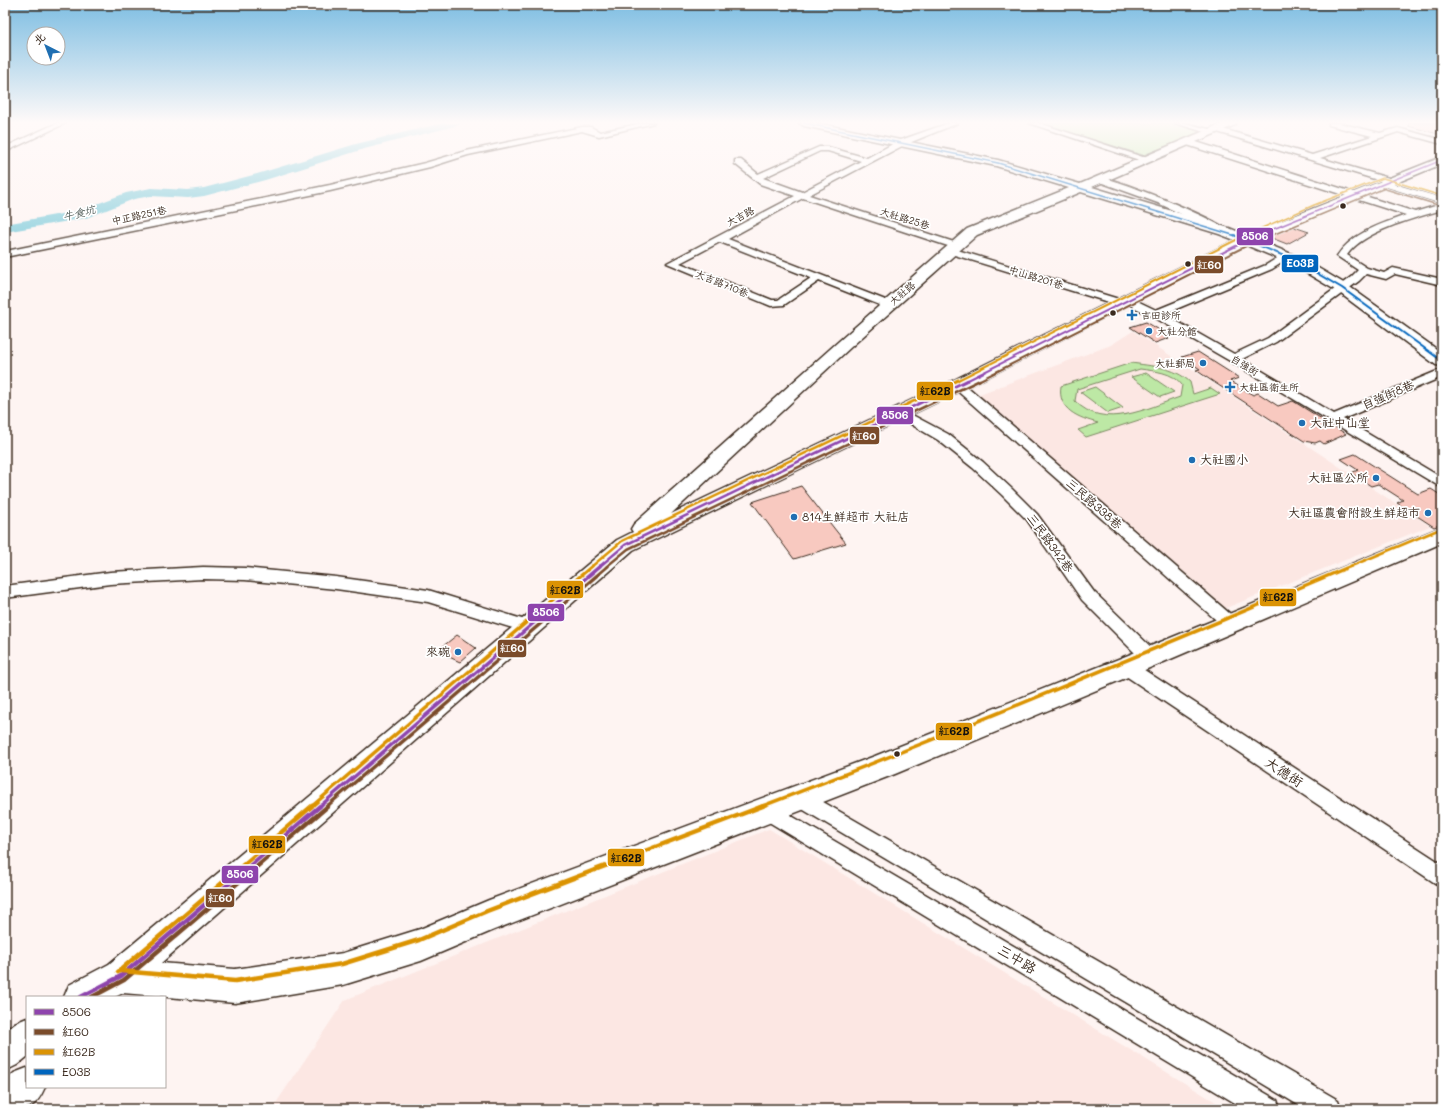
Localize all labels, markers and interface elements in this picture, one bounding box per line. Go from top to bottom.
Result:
north arrow [26,26,66,66]
text: 北 [30,29,48,47]
water label: 牛食坑 [61,201,98,224]
unlabelled marker [1338,201,1348,211]
street label: 中正路251巷 [110,202,169,228]
street label: 大吉路 [723,203,757,229]
street label: 大社路25巷 [878,204,933,232]
line badge: 8506 [1236,227,1274,246]
text: 8506 [1242,228,1269,243]
line badge: E03B [1281,254,1319,273]
line badge: 紅60 [1194,255,1224,274]
text: E03B [1286,255,1314,270]
text: 紅60 [1197,257,1221,272]
unlabelled marker [1183,259,1193,269]
street label: 中山路201巷 [1007,262,1066,292]
street label: 大吉路710巷 [693,266,752,300]
street label: 大社路 [886,278,918,308]
unlabelled marker [1108,308,1118,318]
place label: 吉田診所 [1141,308,1181,322]
marker: 吉田診所 [1126,309,1138,321]
place label: 大社分館 [1157,324,1197,338]
marker: 大社分館 [1144,326,1154,336]
street label: 自強街 [1229,351,1261,379]
place label: 大社郵局 [1155,356,1195,370]
marker: 大社郵局 [1198,358,1208,368]
street label: 自強街8巷 [1359,376,1416,412]
place label: 大社區衛生所 [1239,380,1299,394]
line badge: 紅62B [916,381,954,401]
marker: 大社區衛生所 [1224,381,1236,393]
text: 紅62B [919,383,951,398]
line badge: 8506 [876,406,914,425]
text: 8506 [882,407,909,422]
place label: 大社中山堂 [1310,414,1370,430]
marker: 大社中山堂 [1297,418,1307,428]
line badge: 紅60 [849,426,880,445]
text: 紅60 [852,428,876,443]
place label: 大社國小 [1200,451,1248,467]
marker: 大社國小 [1187,455,1197,465]
place label: 大社區公所 [1308,469,1369,485]
marker: 大社區公所 [1371,473,1381,483]
street label: 三民路338巷 [1063,474,1126,532]
place label: 大社區農會附設生鮮超市 [1288,504,1420,520]
place label: 814生鮮超市 大社店 [802,508,910,524]
marker: 大社區農會附設生鮮超市 [1423,508,1433,518]
street label: 三民路342巷 [1024,510,1077,575]
marker: 814生鮮超市 大社店 [789,512,799,522]
line badge: 紅62B [546,580,584,599]
text: 紅62B [549,582,581,597]
line badge: 紅62B [1259,588,1297,607]
text: 紅62B [1262,589,1294,604]
line badge: 8506 [527,603,565,622]
text: 8506 [533,604,560,619]
line badge: 紅60 [497,639,527,658]
text: 紅60 [500,640,524,655]
place label: 來碗 [426,643,450,659]
marker: 來碗 [453,647,463,657]
line badge: 紅62B [935,722,973,741]
text: 紅62B [938,723,970,738]
unlabelled marker [892,749,902,759]
street label: 大德街 [1261,752,1307,791]
line badge: 紅62B [248,835,286,854]
text: 紅62B [251,836,283,851]
line badge: 紅62B [607,848,645,867]
text: 紅62B [610,850,642,865]
line badge: 8506 [221,865,259,884]
text: 8506 [227,866,254,881]
line badge: 紅60 [205,888,235,908]
text: 紅60 [208,890,232,905]
street label: 三中路 [994,940,1040,978]
legend [26,996,166,1088]
text: 8506 [62,1003,91,1019]
text: 紅60 [62,1023,89,1039]
text: 紅62B [62,1043,95,1059]
text: E03B [62,1063,91,1079]

